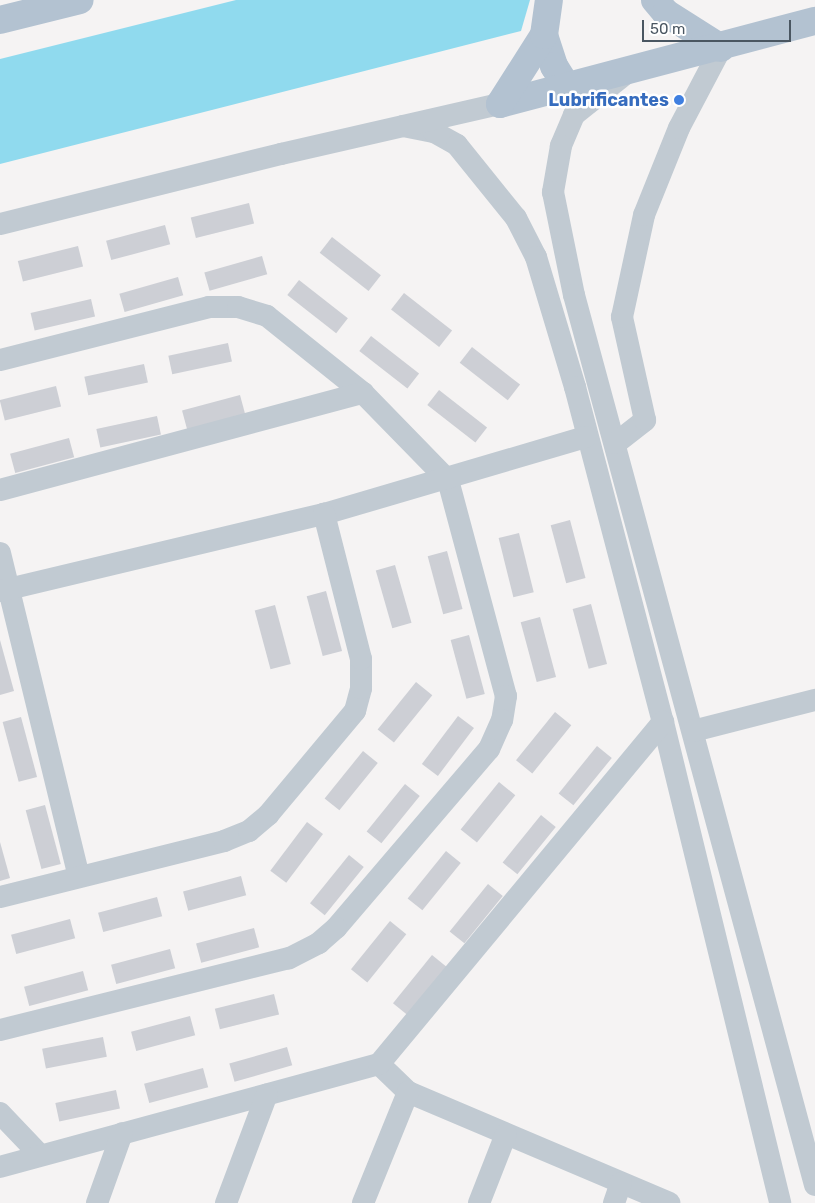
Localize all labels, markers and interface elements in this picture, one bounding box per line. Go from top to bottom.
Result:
scale bar [645,10,794,42]
text: 50 m [650,20,685,38]
place label: Lubrificantes [548,89,669,111]
marker: Lubrificantes [673,94,685,106]

